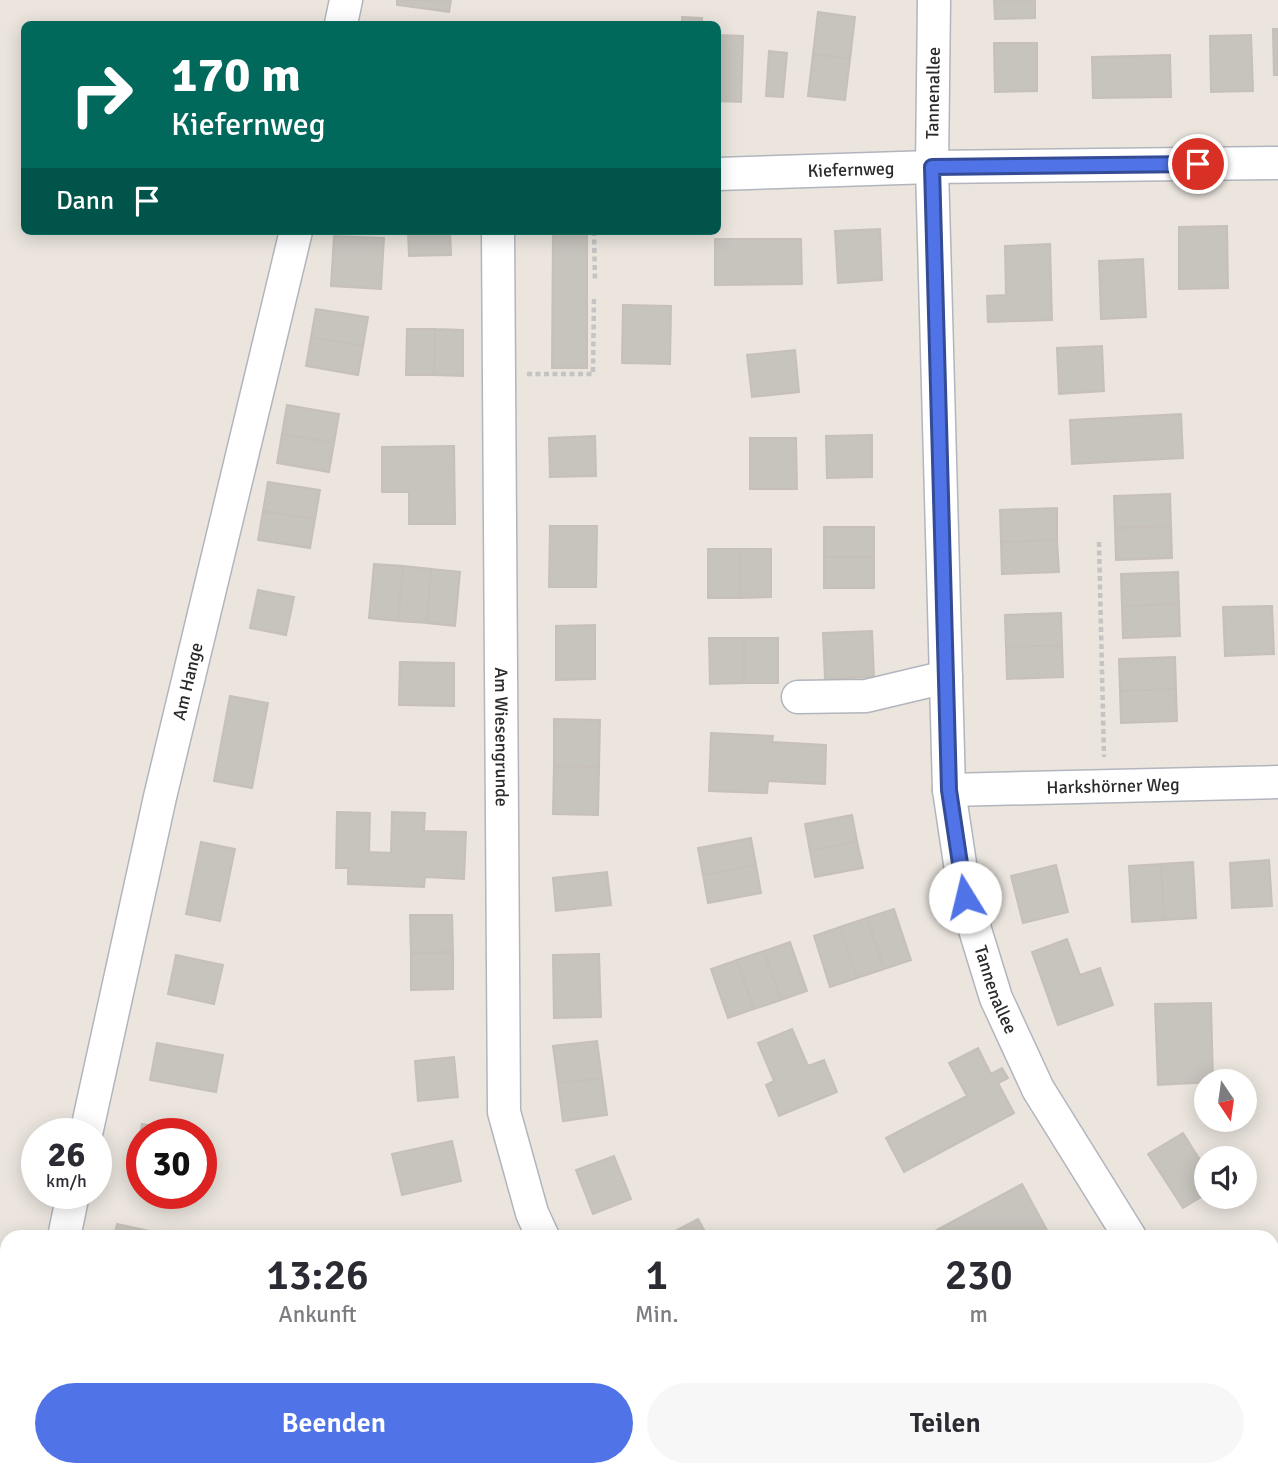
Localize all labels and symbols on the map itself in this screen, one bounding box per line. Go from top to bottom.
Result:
street label: Tannenallee [921,47,945,139]
pin [1168,134,1228,194]
street label: Kiefernweg [807,157,895,182]
street label: Am Hange [168,640,208,722]
street label: Am Wiesengrunde [490,667,513,807]
street label: Harkshörner Weg [1046,773,1180,799]
position arrow [928,860,1002,934]
street label: Tannenallee [970,943,1022,1037]
north arrow [1194,1069,1256,1132]
speed limit sign: 30 [126,1118,217,1209]

